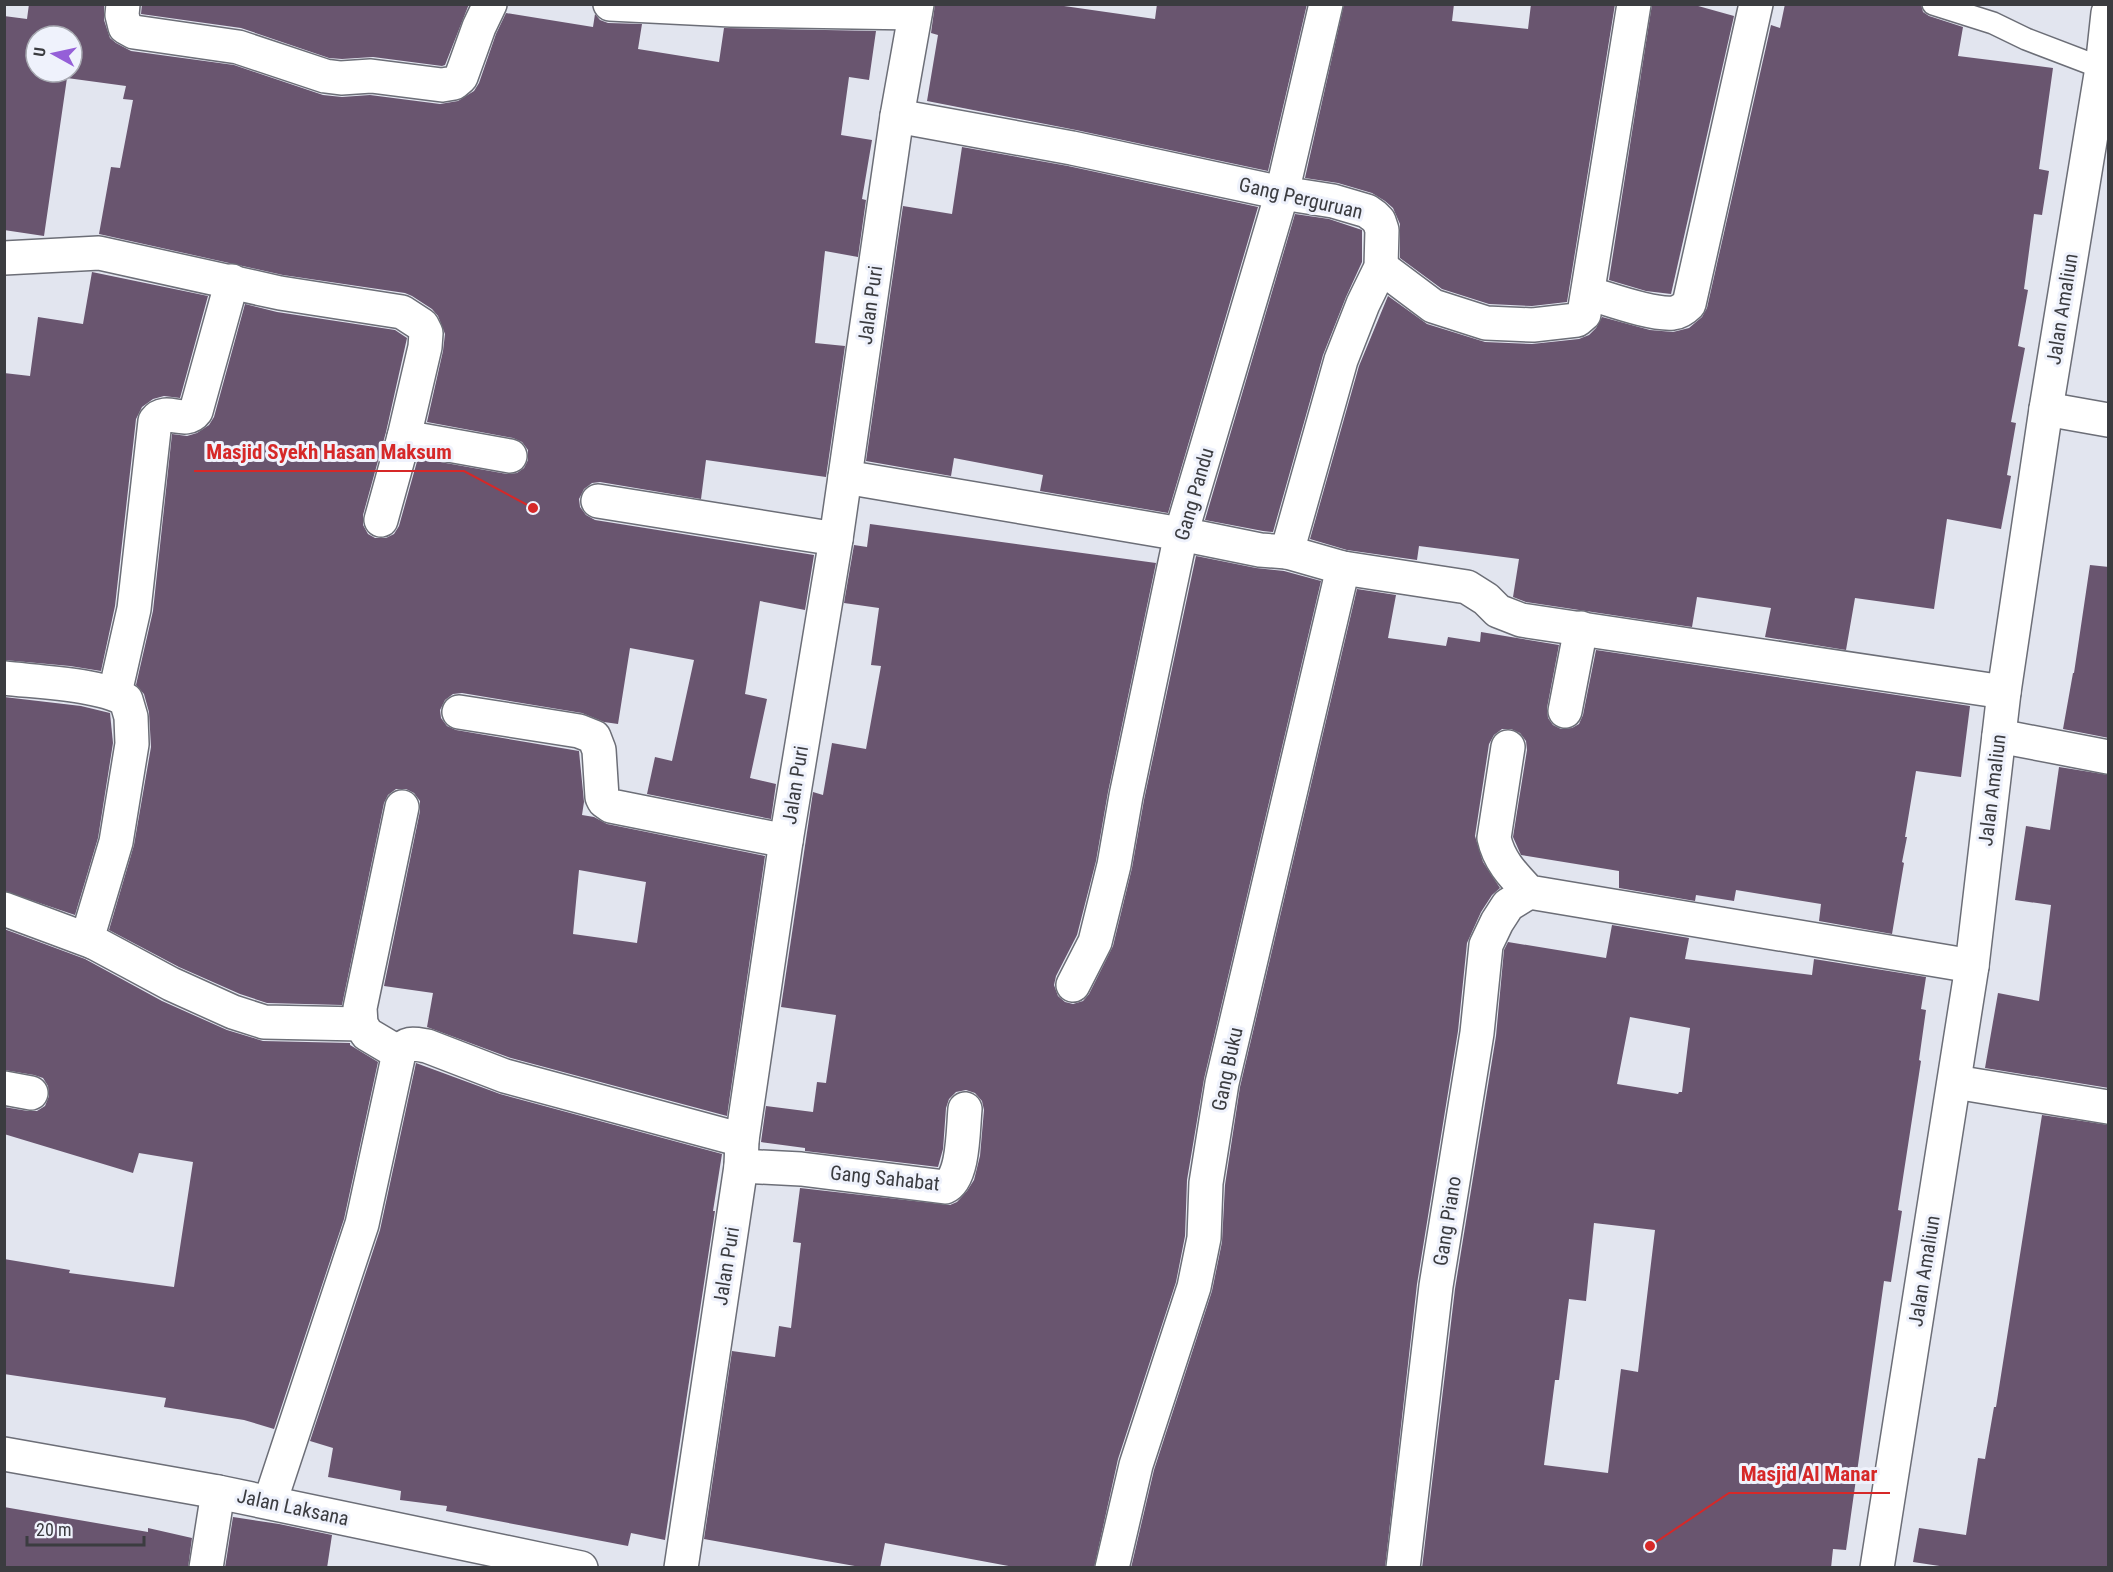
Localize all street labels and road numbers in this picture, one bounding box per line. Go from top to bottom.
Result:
street label: Gang Perguruan [1237,172,1365,224]
street label: Jalan Amaliun [2041,252,2083,366]
street label: Jalan Puri [853,264,887,346]
street label: Gang Pandu [1169,445,1219,543]
street label: Jalan Amaliun [1973,733,2011,847]
street label: Jalan Puri [777,744,813,826]
street label: Gang Buku [1206,1025,1248,1113]
street label: Gang Sahabat [829,1160,941,1196]
street label: Gang Piano [1428,1174,1466,1268]
street label: Jalan Amaliun [1903,1214,1945,1328]
street label: Jalan Puri [708,1225,744,1307]
street label: Jalan Laksana [235,1483,351,1531]

